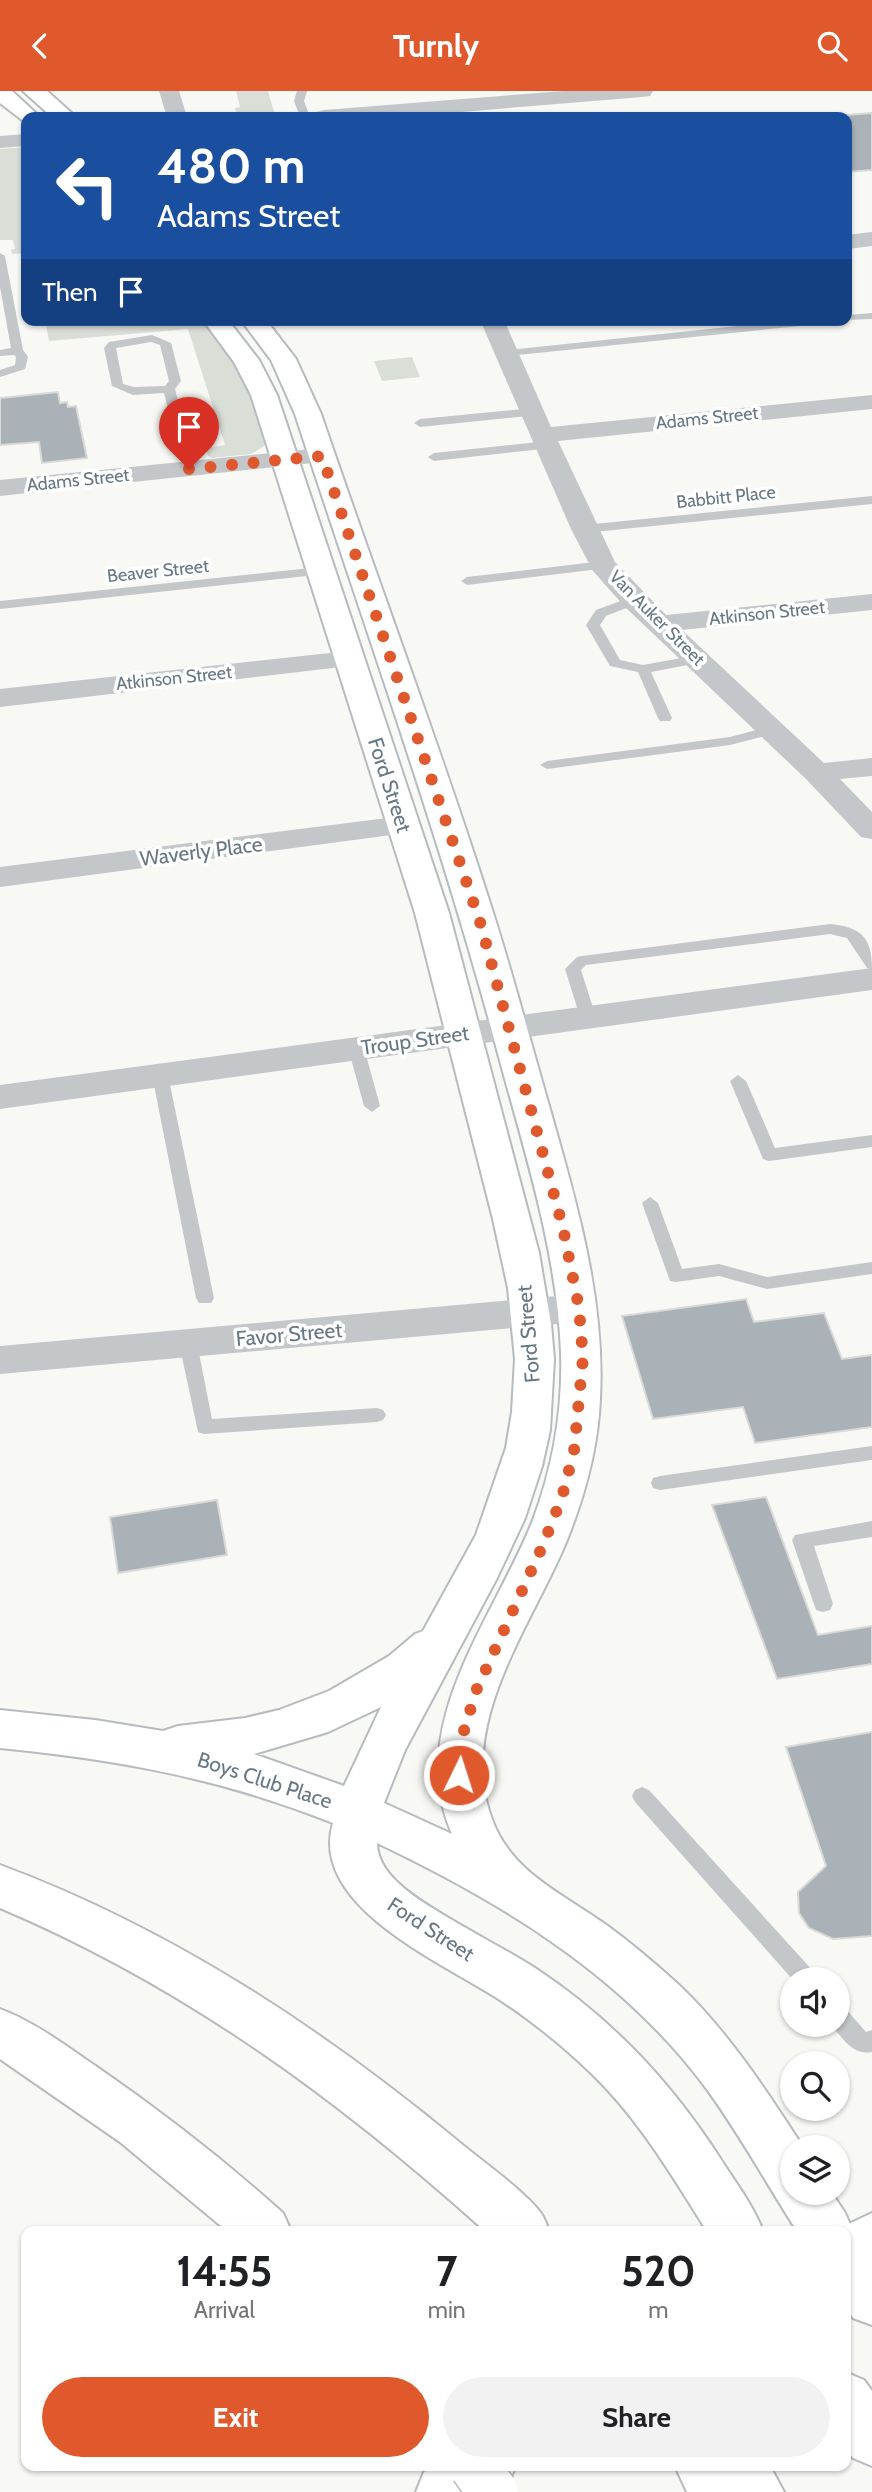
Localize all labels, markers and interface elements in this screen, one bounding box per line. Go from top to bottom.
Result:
text: Turnly [393,26,479,65]
icon: back [21,27,59,65]
icon: search [813,27,851,65]
text: 480 m [157,136,305,195]
icon: left [42,140,133,231]
text: Adams Street [157,196,340,235]
icon: arrive [112,273,150,311]
text: Then [42,276,98,308]
pin [159,397,219,469]
street label: Adams Street [655,402,759,434]
icon: arrive [170,408,208,446]
street label: Adams Street [26,464,130,496]
street label: Babbitt Place [675,481,777,513]
street label: Beaver Street [106,555,210,587]
street label: Van Auker Street [605,566,709,670]
street label: Atkinson Street [708,596,826,630]
street label: Atkinson Street [115,661,233,695]
street label: Ford Street [363,734,417,836]
street label: Waverly Place [138,831,264,871]
street label: Troup Street [359,1020,471,1060]
street label: Ford Street [511,1284,545,1384]
street label: Favor Street [235,1317,343,1351]
position arrow [422,1738,496,1812]
street label: Boys Club Place [194,1746,336,1814]
street label: Ford Street [383,1892,479,1966]
map controls [780,1967,850,2205]
button: sound [780,1967,850,2037]
button: search [780,2051,850,2121]
button: layers [780,2135,850,2205]
text: 14:55 [176,2245,272,2297]
text: 7 [436,2245,457,2297]
text: 520 [621,2245,696,2297]
text: Arrival [194,2296,255,2324]
text: min [428,2296,466,2324]
text: m [648,2296,668,2324]
button: Exit [42,2377,429,2457]
button: Share [443,2377,830,2457]

